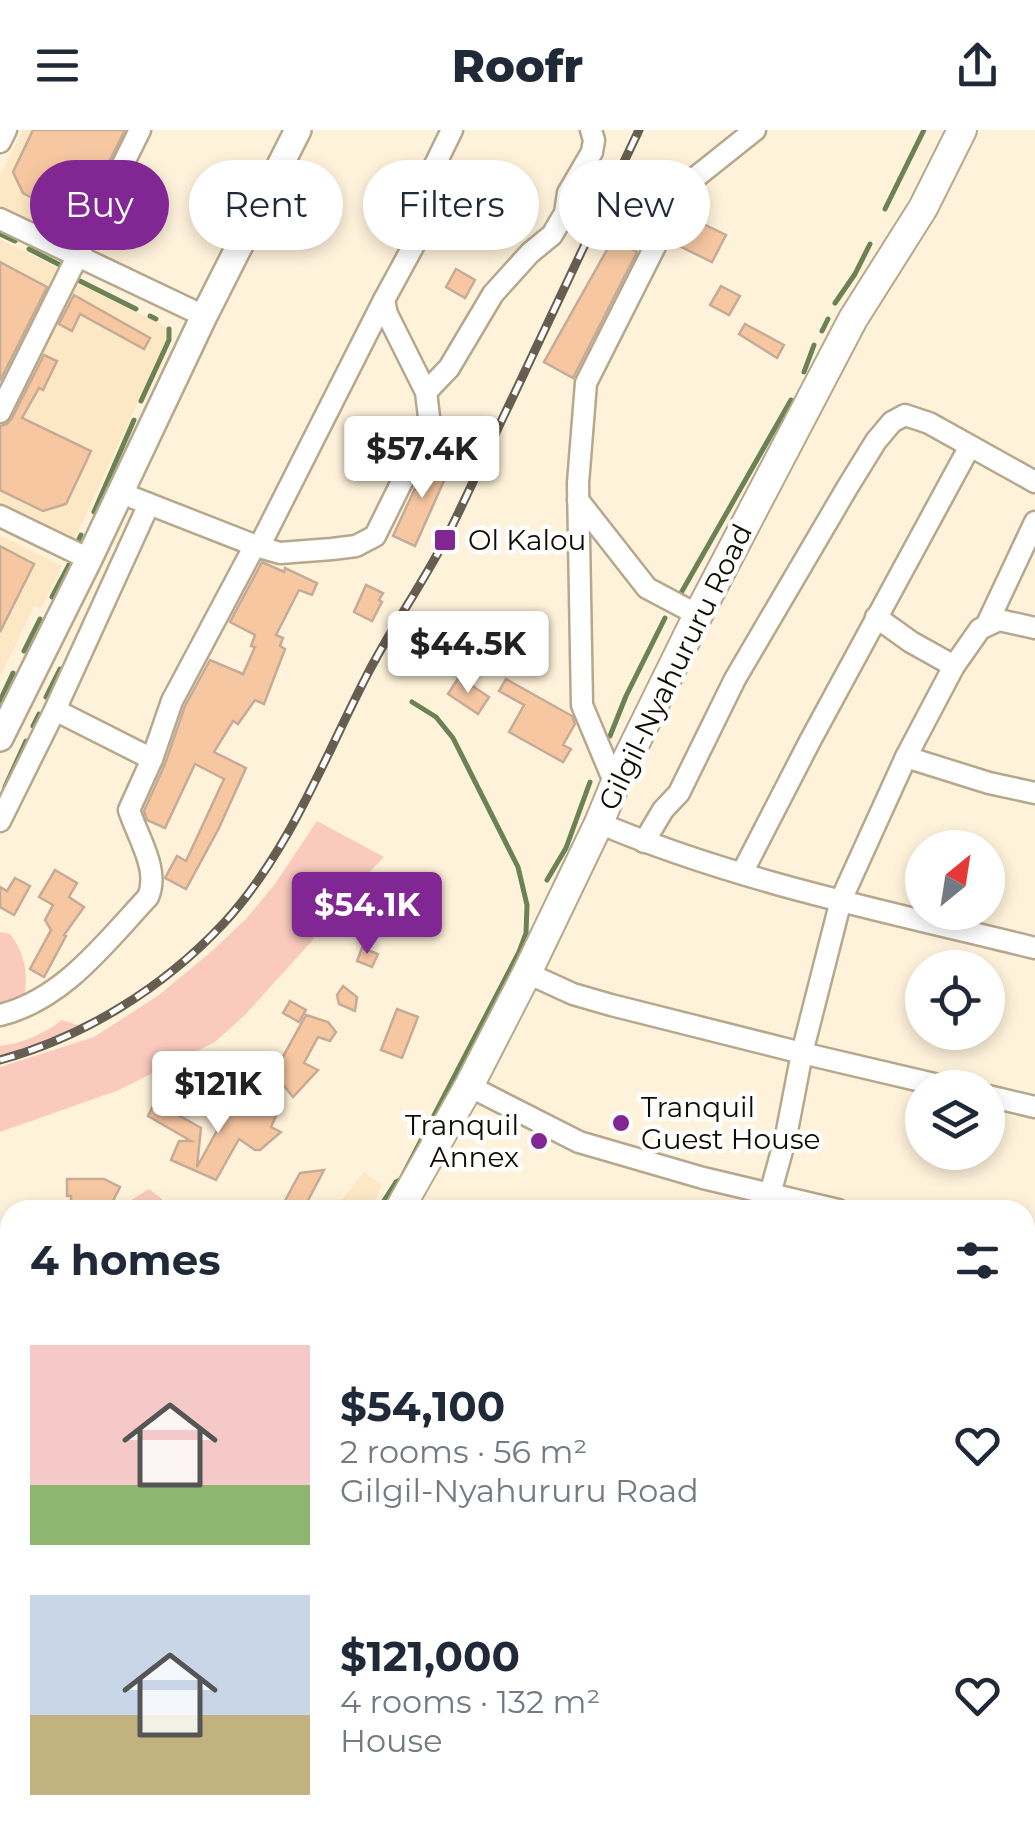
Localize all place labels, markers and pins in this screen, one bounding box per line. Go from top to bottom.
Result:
pin: $57.4K [341,416,503,501]
place label: Ol Kalou [468,523,586,557]
marker: Ol Kalou [432,527,458,553]
pin: $44.5K [387,611,549,696]
pin: $54.1K [286,872,448,957]
pin: $121K [148,1051,288,1136]
place label: Tranquil Guest House [641,1090,820,1156]
place label: Tranquil Annex [405,1108,519,1174]
marker: Tranquil Guest House [610,1112,632,1134]
marker: Tranquil Annex [528,1130,550,1152]

